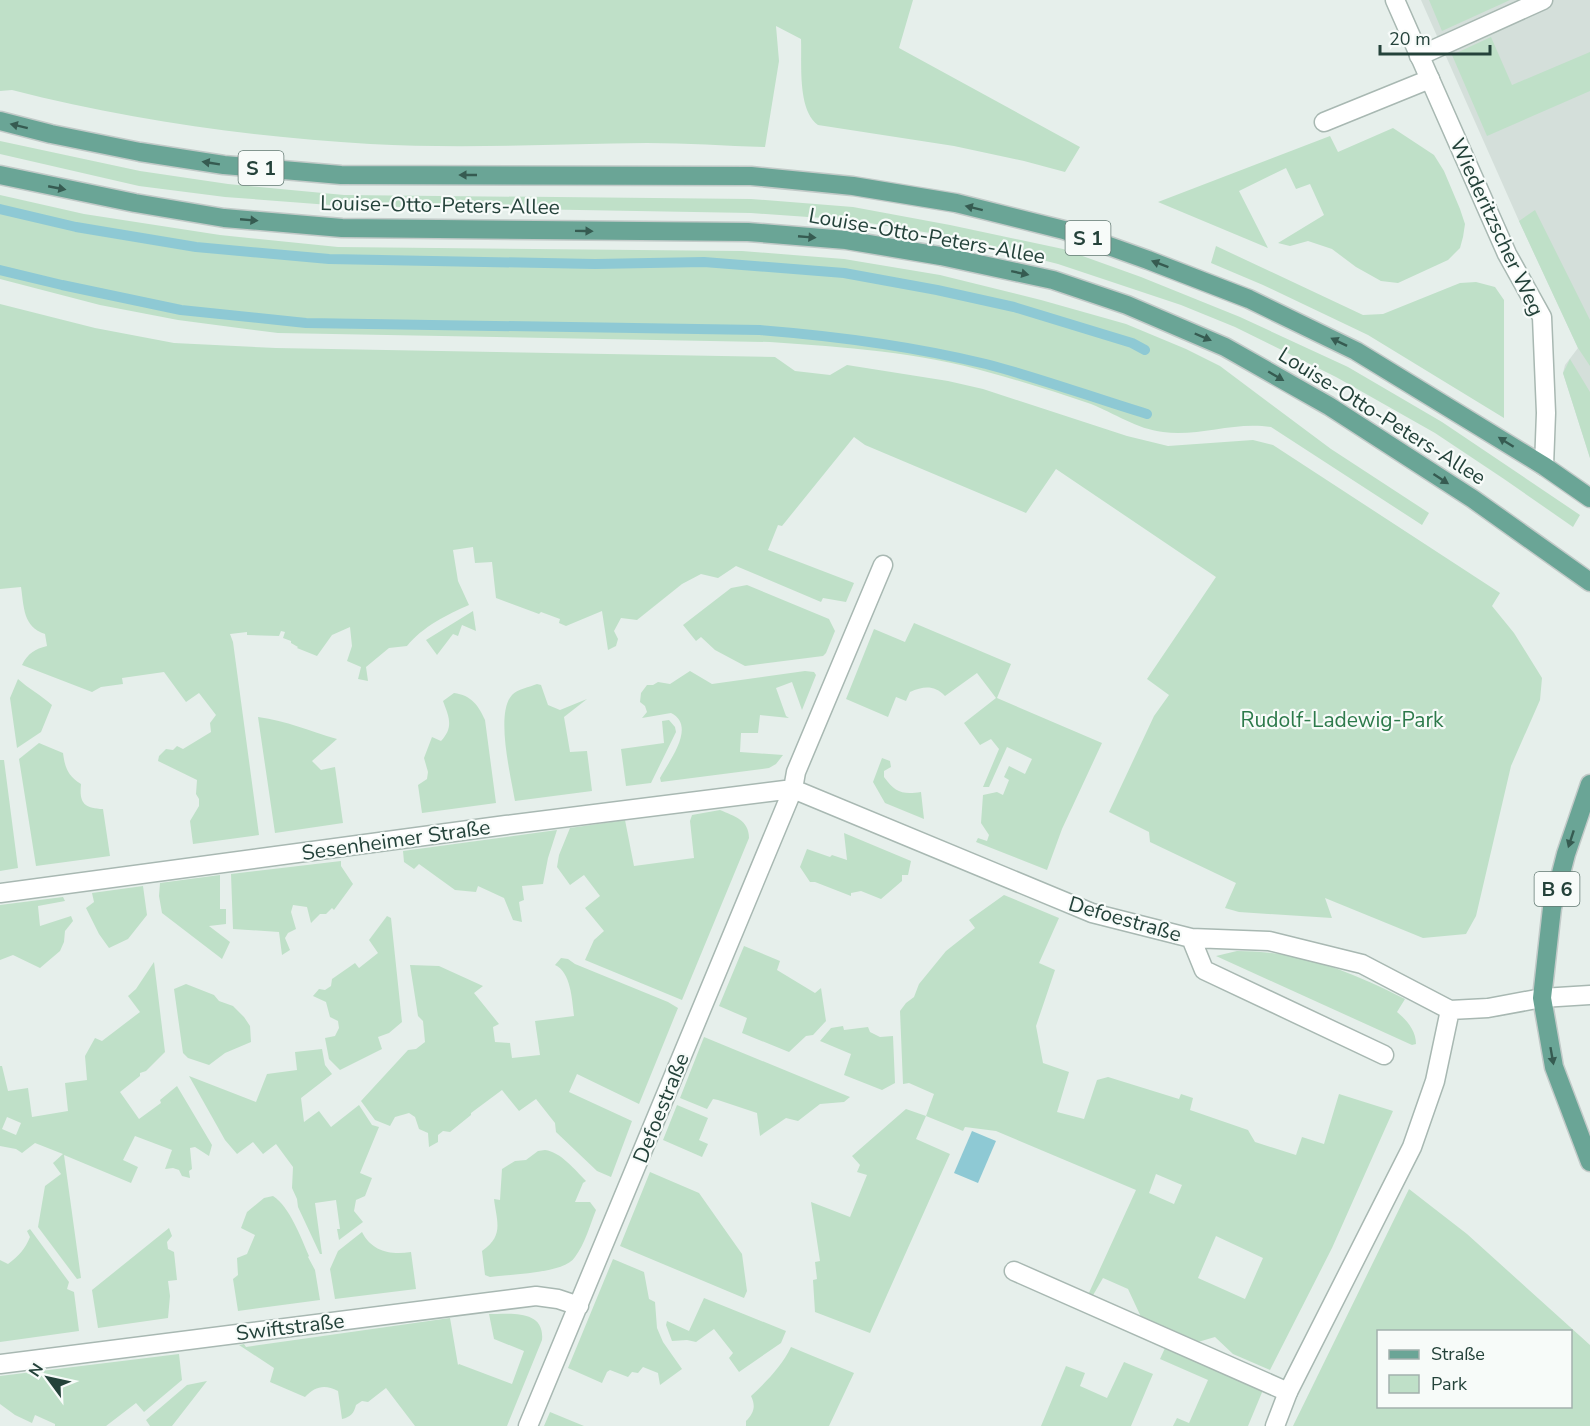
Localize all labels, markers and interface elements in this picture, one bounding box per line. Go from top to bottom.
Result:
scale bar [1380,18,1490,56]
text: 20 m [1389,27,1431,51]
one-way arrow [10,121,28,130]
street label: Wiederitzscher Weg [1443,134,1551,320]
road number: S 1 [238,151,284,185]
one-way arrow [201,158,220,167]
one-way arrow [458,170,477,180]
one-way arrow [48,184,67,193]
street label: Louise-Otto-Peters-Allee [320,189,560,221]
street label: Louise-Otto-Peters-Allee [807,201,1047,271]
one-way arrow [965,202,983,212]
one-way arrow [240,215,259,225]
road number: S 1 [1066,221,1110,255]
one-way arrow [574,226,593,235]
one-way arrow [797,232,816,242]
one-way arrow [1151,259,1169,269]
one-way arrow [1010,269,1029,278]
one-way arrow [1194,333,1212,342]
one-way arrow [1330,338,1347,347]
street label: Louise-Otto-Peters-Allee [1273,341,1491,491]
one-way arrow [1268,371,1285,381]
one-way arrow [1498,437,1514,448]
one-way arrow [1433,473,1449,485]
park label: Rudolf-Ladewig-Park [1240,706,1444,734]
street label: Sesenheimer Straße [300,813,492,867]
one-way arrow [1566,830,1575,848]
road number: B 6 [1534,872,1580,906]
street label: Defoestraße [1065,890,1185,948]
one-way arrow [1547,1046,1556,1065]
street label: Defoestraße [626,1049,696,1167]
street label: Swiftstraße [234,1306,346,1348]
legend [1377,1330,1572,1408]
text: Straße [1431,1342,1485,1366]
north arrow [18,1348,78,1408]
text: N [24,1359,49,1381]
text: Park [1431,1372,1468,1396]

